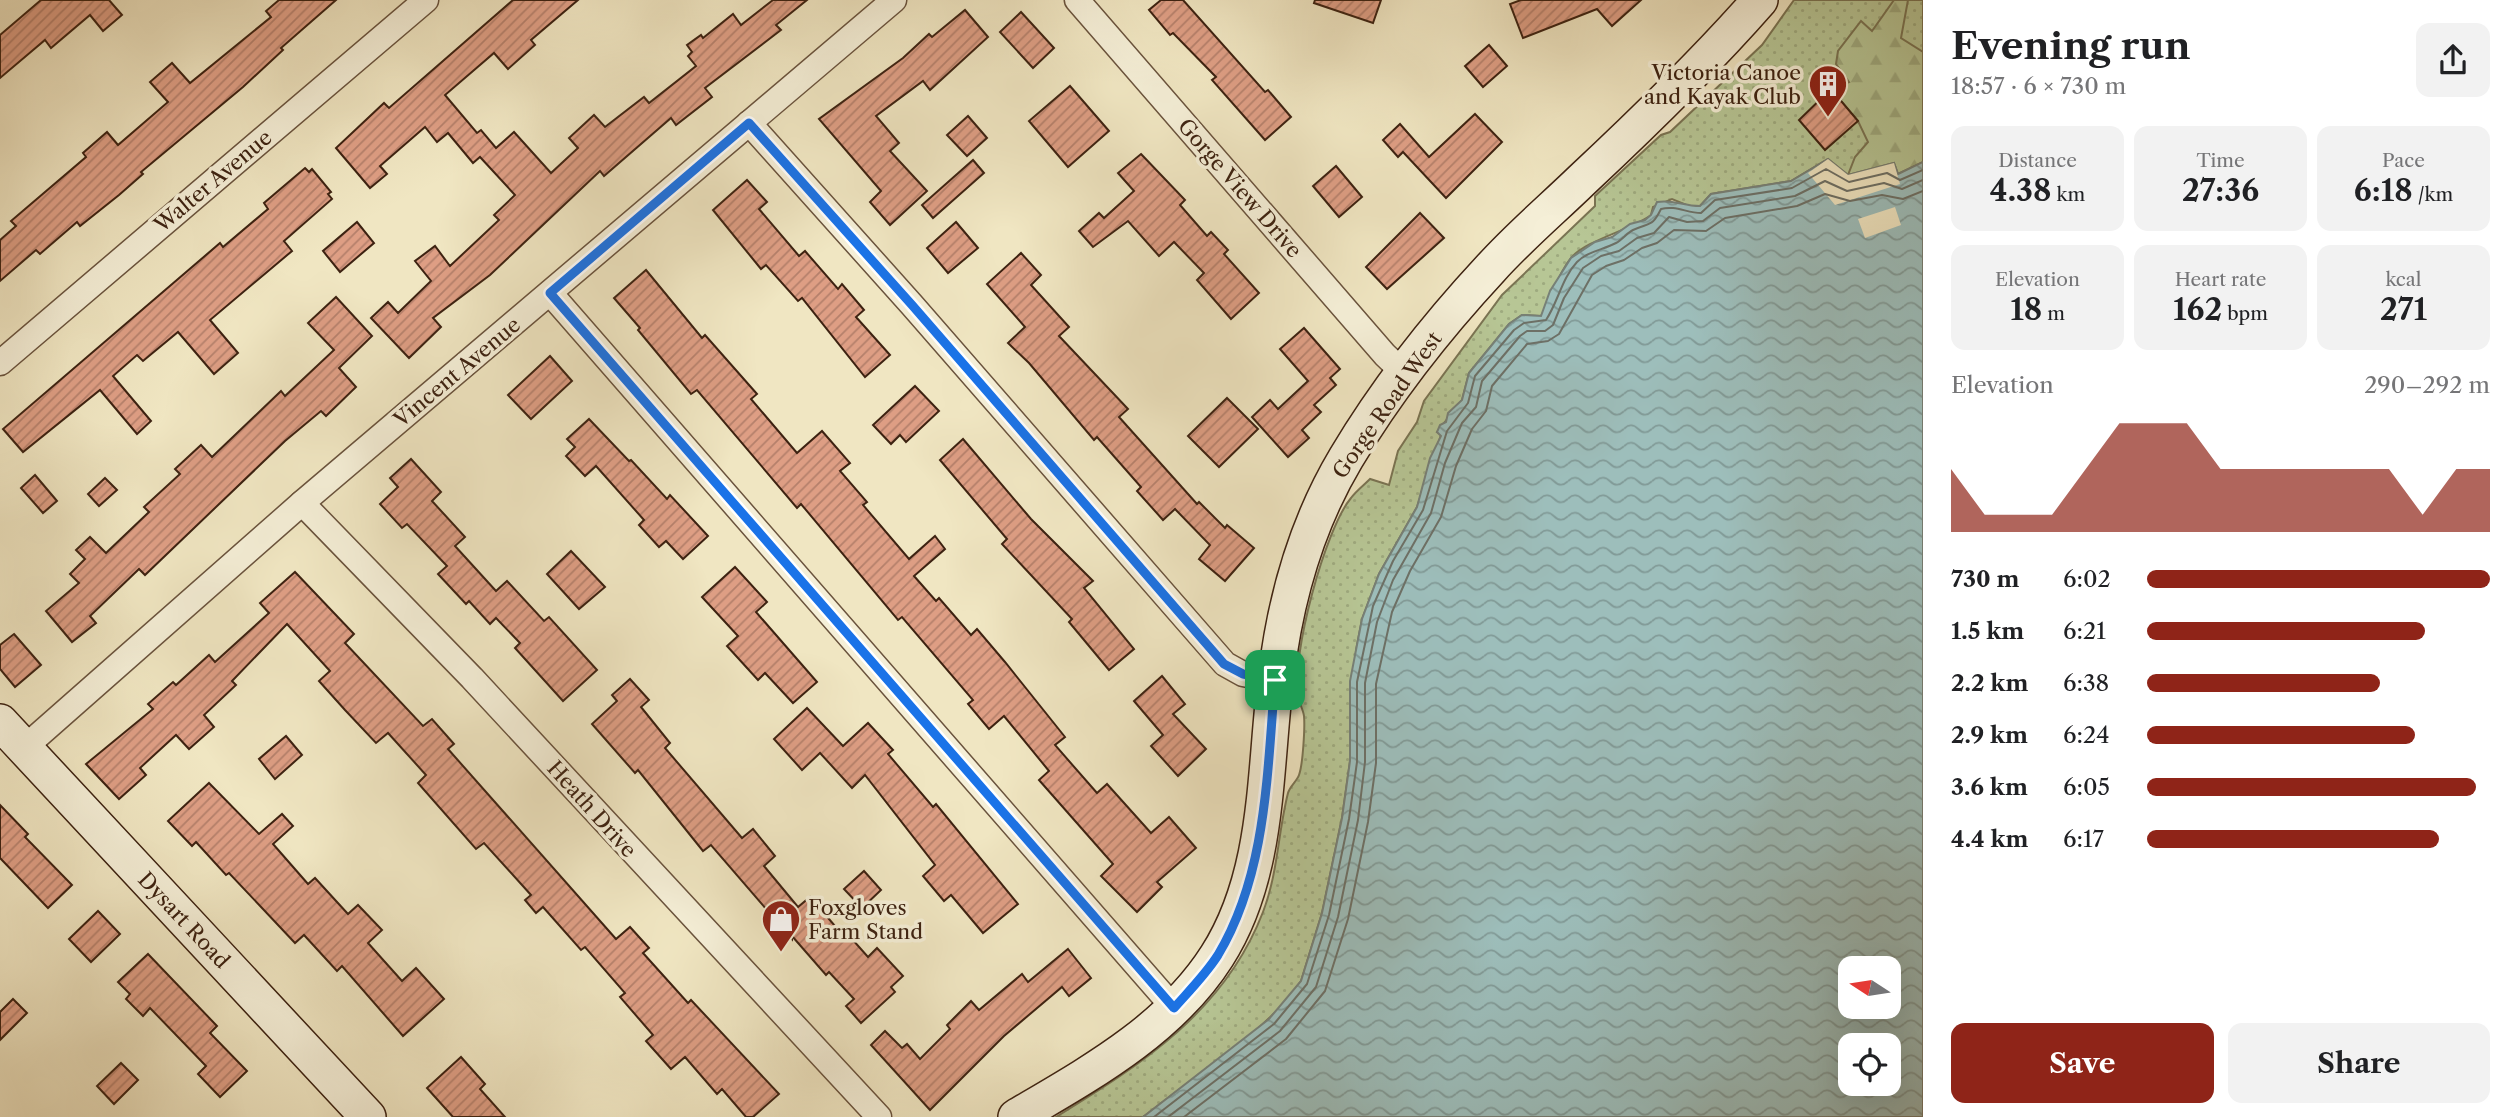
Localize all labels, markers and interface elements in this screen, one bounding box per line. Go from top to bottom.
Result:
text: Evening run [1951,22,2191,69]
button: share [2416,23,2490,97]
place label: Victoria Canoe and Kayak Club [1644,60,1801,109]
building icon: Victoria Canoe and Kayak Club [1807,63,1849,118]
text: 18:57 · 6 × 730 m [1951,72,2126,100]
street label: Gorge View Drive [1173,113,1307,263]
street label: Walter Avenue [148,125,277,238]
text: Distance [1998,149,2077,172]
text: Time [2196,149,2245,172]
text: Pace [2382,149,2425,172]
text: 4.38 [1990,172,2051,209]
text: 27:36 [2182,172,2259,209]
text: 6:18 [2354,172,2413,209]
text: km [2051,183,2085,206]
text: /km [2413,183,2453,206]
text: Elevation [1995,268,2080,291]
text: Heart rate [2175,268,2266,291]
text: kcal [2386,268,2421,291]
text: 18 [2010,291,2042,328]
text: 162 [2173,291,2222,328]
text: 271 [2380,291,2427,328]
text: m [2042,302,2065,325]
text: bpm [2222,302,2268,325]
street label: Vincent Avenue [388,312,525,433]
street label: Gorge Road West [1327,326,1447,483]
text: Elevation [1951,371,2054,399]
text: 290–292 m [2364,371,2490,399]
text: 730 m [1951,565,2019,593]
text: 6:02 [2063,565,2111,593]
text: 1.5 km [1951,617,2024,645]
text: 6:21 [2063,617,2106,645]
pin [1245,650,1305,710]
icon: arrive [1256,661,1294,699]
text: 2.2 km [1951,669,2028,697]
text: 6:38 [2063,669,2109,697]
text: 2.9 km [1951,721,2028,749]
text: 6:24 [2063,721,2109,749]
street label: Heath Drive [542,756,642,862]
text: 3.6 km [1951,773,2028,801]
text: 6:05 [2063,773,2110,801]
text: 4.4 km [1951,825,2028,853]
text: 6:17 [2063,825,2104,853]
street label: Dysart Road [133,867,235,973]
place label: Foxgloves Farm Stand [808,895,923,944]
shop icon: Foxgloves Farm Stand [760,898,802,953]
north arrow [1838,956,1900,1018]
map controls [1838,956,1901,1096]
button: Save [1951,1023,2214,1103]
button: Share [2228,1023,2490,1103]
button: locate [1838,1033,1901,1096]

